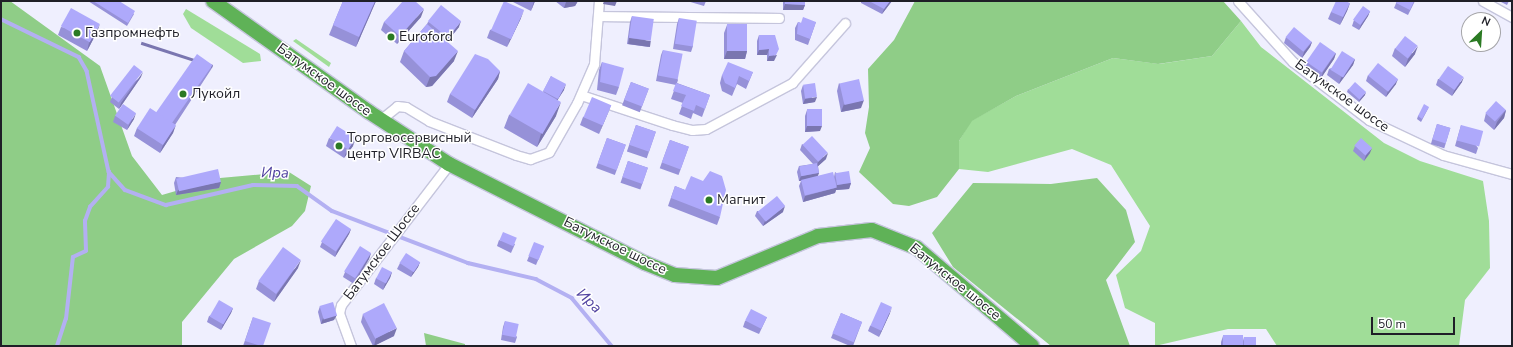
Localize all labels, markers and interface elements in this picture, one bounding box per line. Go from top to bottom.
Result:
north arrow [1461,12,1501,52]
text: N [1479,13,1493,30]
place label: Газпромнефть [85,25,179,41]
marker: Газпромнефть [72,28,82,38]
place label: Euroford [399,29,453,45]
marker: Euroford [386,32,396,42]
street label: Батумское шоссе [274,40,374,120]
street label: Батумское шоссе [1292,56,1392,136]
place label: Лукойл [191,86,240,102]
marker: Лукойл [178,89,188,99]
place label: Торговосервисный центр VIRBAC [347,130,472,162]
marker: Торговосервисный центр VIRBAC [334,141,344,151]
water label: Ира [261,164,289,182]
place label: Магнит [717,192,765,208]
marker: Магнит [704,195,714,205]
street label: Батумское Шоссе [340,201,424,303]
street label: Батумское шоссе [561,214,669,278]
street label: Батумское шоссе [906,240,1004,324]
water label: Ира [573,285,605,317]
scale bar [1373,309,1457,335]
text: 50 m [1378,316,1406,332]

